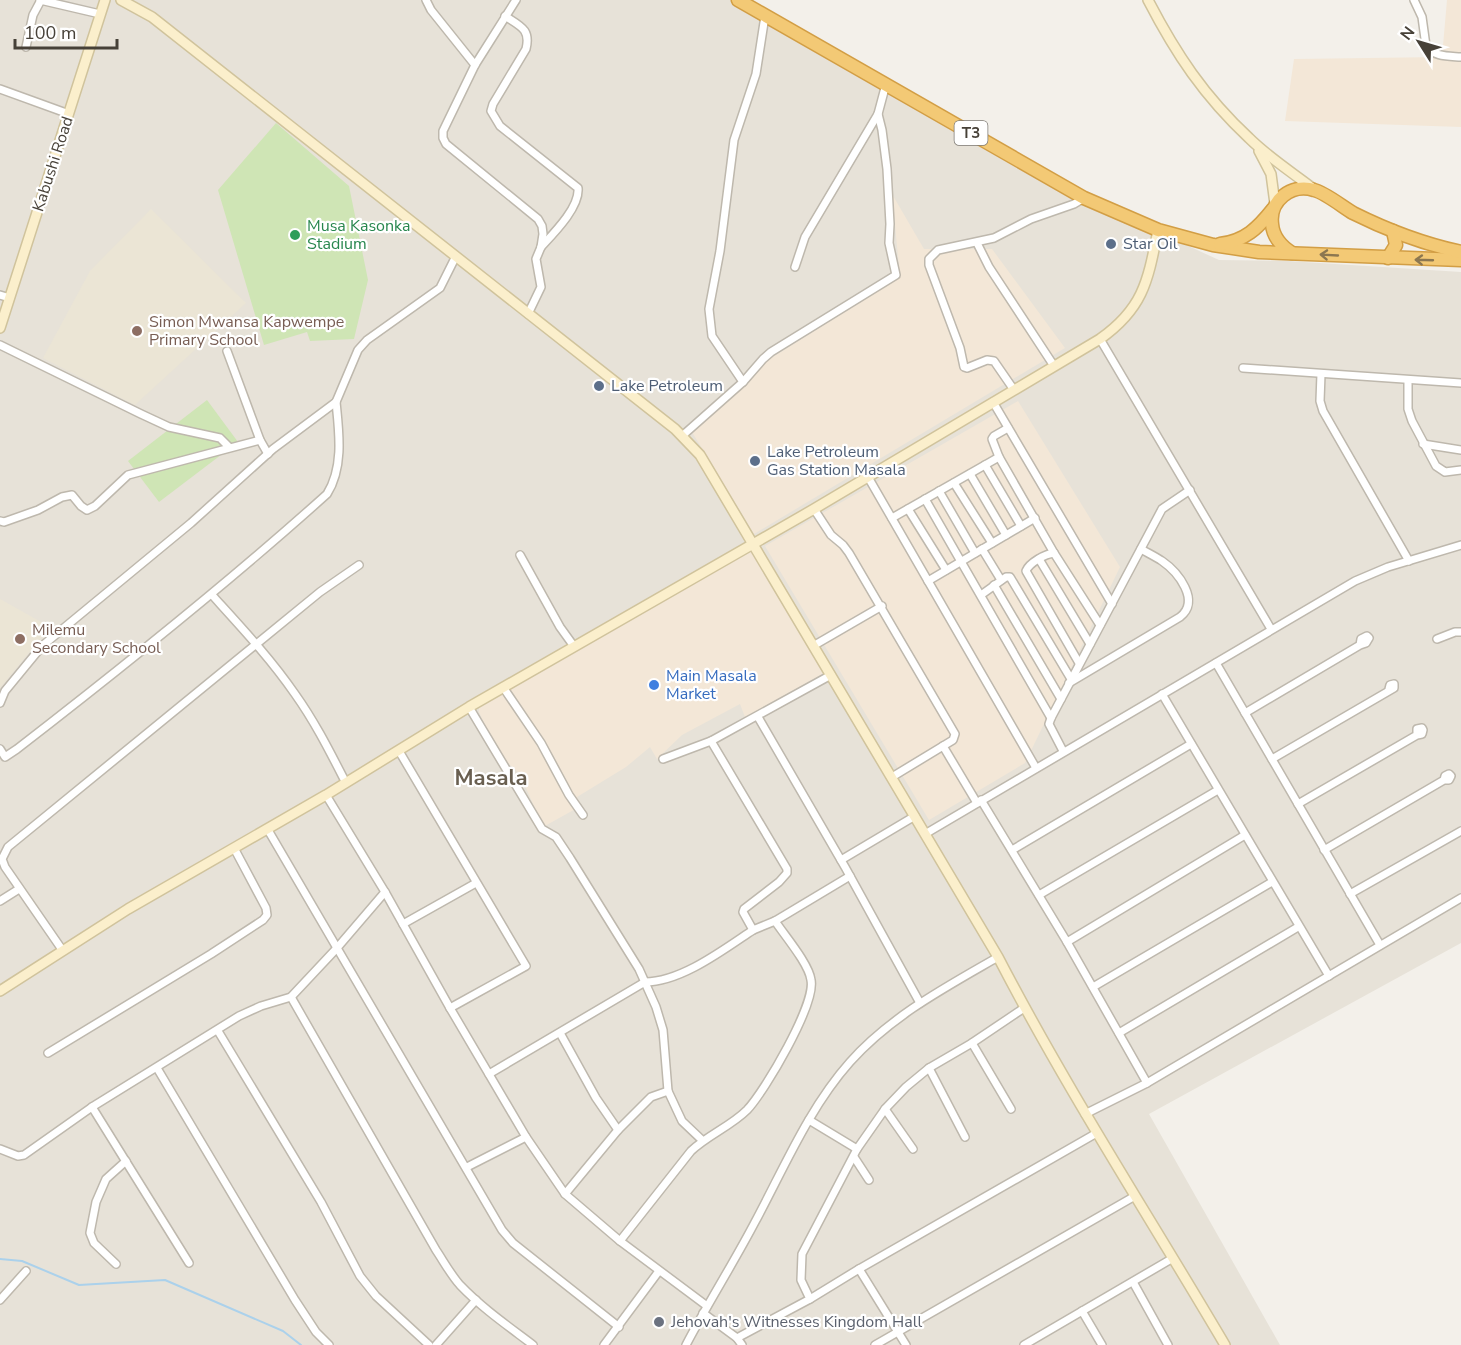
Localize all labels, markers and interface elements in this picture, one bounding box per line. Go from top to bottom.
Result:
scale bar [15,12,117,50]
north arrow [1389,12,1449,72]
text: 100 m [24,21,76,45]
text: N [1395,22,1420,45]
street label: Kabushi Road [27,114,79,214]
road number: T3 [954,121,988,145]
place label: Musa Kasonka Stadium [307,215,411,255]
marker: Musa Kasonka Stadium [288,228,302,242]
place label: Star Oil [1123,233,1178,255]
marker: Star Oil [1104,237,1118,251]
one-way arrow [1320,250,1340,261]
one-way arrow [1415,254,1435,265]
place label: Simon Mwansa Kapwempe Primary School [149,311,344,351]
marker: Simon Mwansa Kapwempe Primary School [130,324,144,338]
place label: Lake Petroleum [611,375,723,397]
marker: Lake Petroleum [592,379,606,393]
place label: Lake Petroleum Gas Station Masala [767,441,906,481]
marker: Lake Petroleum Gas Station Masala [748,454,762,468]
place label: Milemu Secondary School [32,619,161,659]
marker: Milemu Secondary School [13,632,27,646]
place label: Main Masala Market [666,665,757,705]
marker: Main Masala Market [647,678,661,692]
district label: Masala [455,763,527,793]
place label: Jehovah's Witnesses Kingdom Hall [670,1311,922,1333]
marker: Jehovah's Witnesses Kingdom Hall [652,1315,666,1329]

